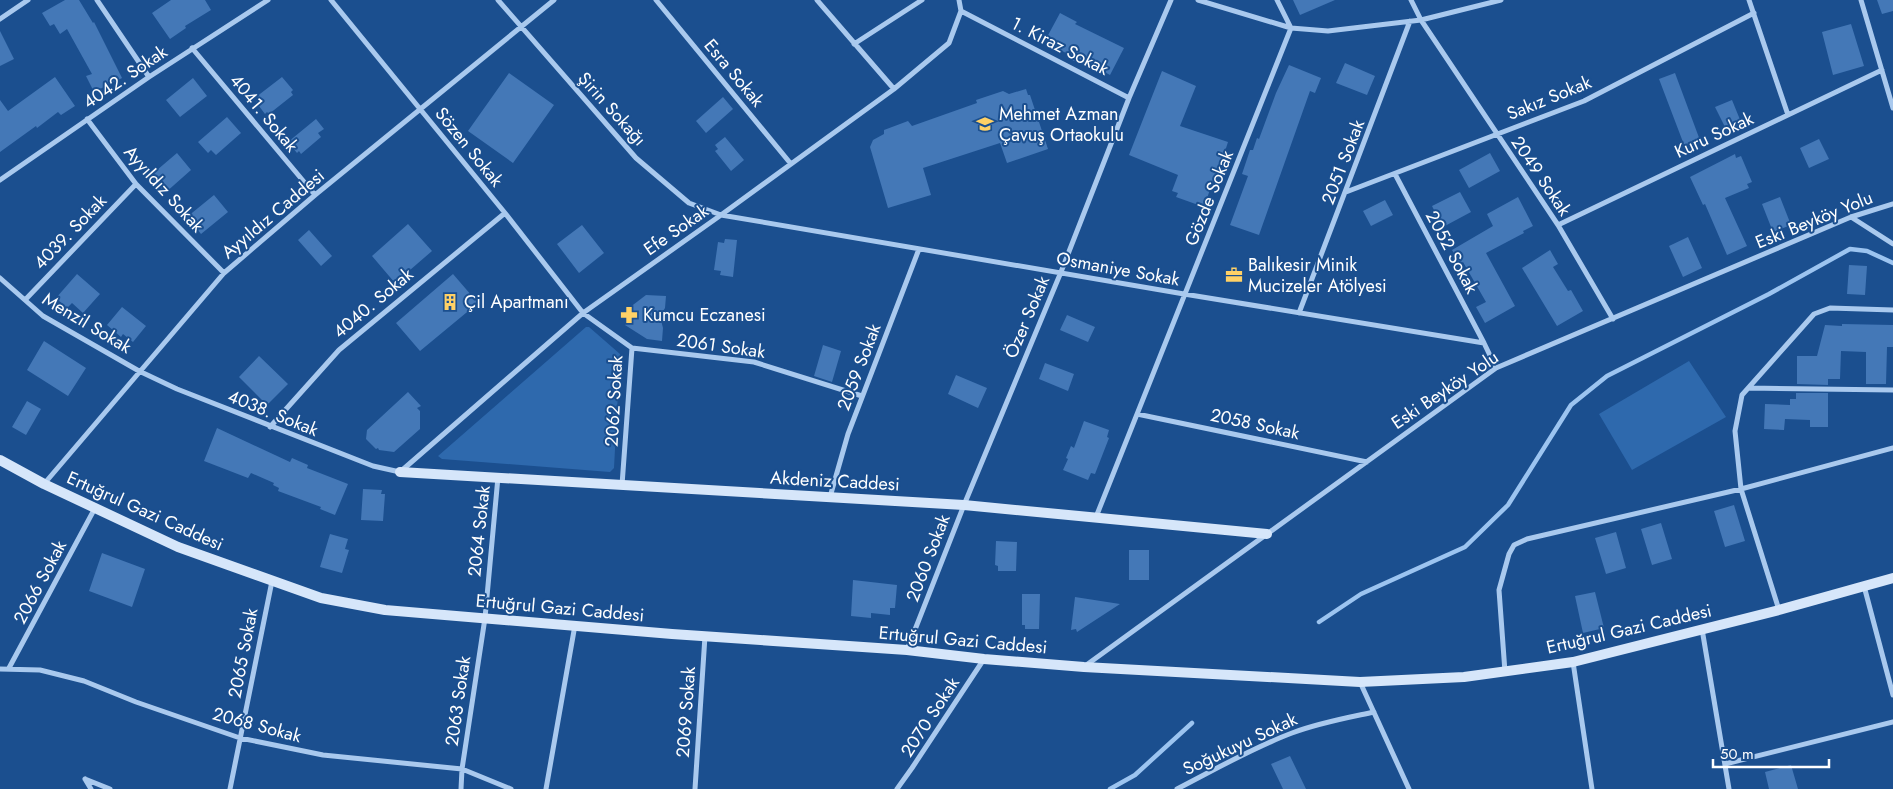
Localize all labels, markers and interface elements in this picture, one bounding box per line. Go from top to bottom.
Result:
street label: 1. Kiraz Sokak [1007,10,1113,82]
street label: Esra Sokak [698,33,770,113]
street label: 4042. Sokak [78,39,173,115]
street label: Şirin Sokağı [572,66,652,152]
street label: 4041. Sokak [224,68,304,158]
street label: Sakız Sokak [1503,69,1595,127]
place label: Mehmet Azman Çavuş Ortaokulu [999,101,1124,148]
street label: Sözen Sokak [429,102,509,192]
street label: Kuru Sokak [1670,105,1758,165]
school or university icon: Mehmet Azman Çavuş Ortaokulu [975,114,995,134]
street label: 2051 Sokak [1315,116,1371,208]
street label: 2049 Sokak [1505,131,1577,221]
street label: Ayyıldız Sokak [118,140,210,238]
street label: Gözde Sokak [1178,146,1240,250]
street label: Ayyıldız Caddesi [216,163,330,265]
street label: Eski Beyköy Yolu [1751,185,1877,255]
street label: 4039. Sokak [28,189,112,275]
street label: Efe Sokak [638,198,714,262]
street label: 2052 Sokak [1419,206,1485,298]
street label: Osmaniye Sokak [1054,245,1182,293]
place label: Balıkesir Minik Mucizeler Atölyesi [1248,252,1387,299]
street label: 4040. Sokak [327,262,419,344]
office icon: Balıkesir Minik Mucizeler Atölyesi [1224,265,1244,285]
street label: Özer Sokak [998,272,1056,362]
street label: Menzil Sokak [37,286,137,360]
place label: Çil Apartmanı [464,289,569,315]
building icon: Çil Apartmanı [440,292,460,312]
place label: Kumcu Eczanesi [643,302,766,328]
pharmacy icon: Kumcu Eczanesi [619,305,639,325]
street label: 2059 Sokak [831,320,887,414]
street label: 2061 Sokak [675,327,767,365]
street label: Eski Beyköy Yolu [1386,344,1504,436]
street label: 2062 Sokak [599,355,629,447]
street label: 4038. Sokak [224,383,322,443]
street label: 2058 Sokak [1208,402,1302,446]
street label: Ertuğrul Gazi Caddesi [63,465,227,557]
street label: Akdeniz Caddesi [769,465,901,497]
street label: 2064 Sokak [461,484,497,578]
street label: 2060 Sokak [899,510,957,606]
street label: 2066 Sokak [7,535,73,628]
street label: Ertuğrul Gazi Caddesi [475,588,645,628]
street label: Ertuğrul Gazi Caddesi [1544,597,1714,661]
street label: 2065 Sokak [222,606,264,700]
street label: Ertuğrul Gazi Caddesi [878,620,1048,660]
street label: 2063 Sokak [439,654,477,748]
street label: 2069 Sokak [670,665,702,758]
street label: 2070 Sokak [894,672,966,762]
street label: 2068 Sokak [210,701,304,749]
street label: Soğukuyu Sokak [1179,706,1302,782]
scale bar [1713,736,1829,768]
text: 50 m [1720,743,1754,765]

